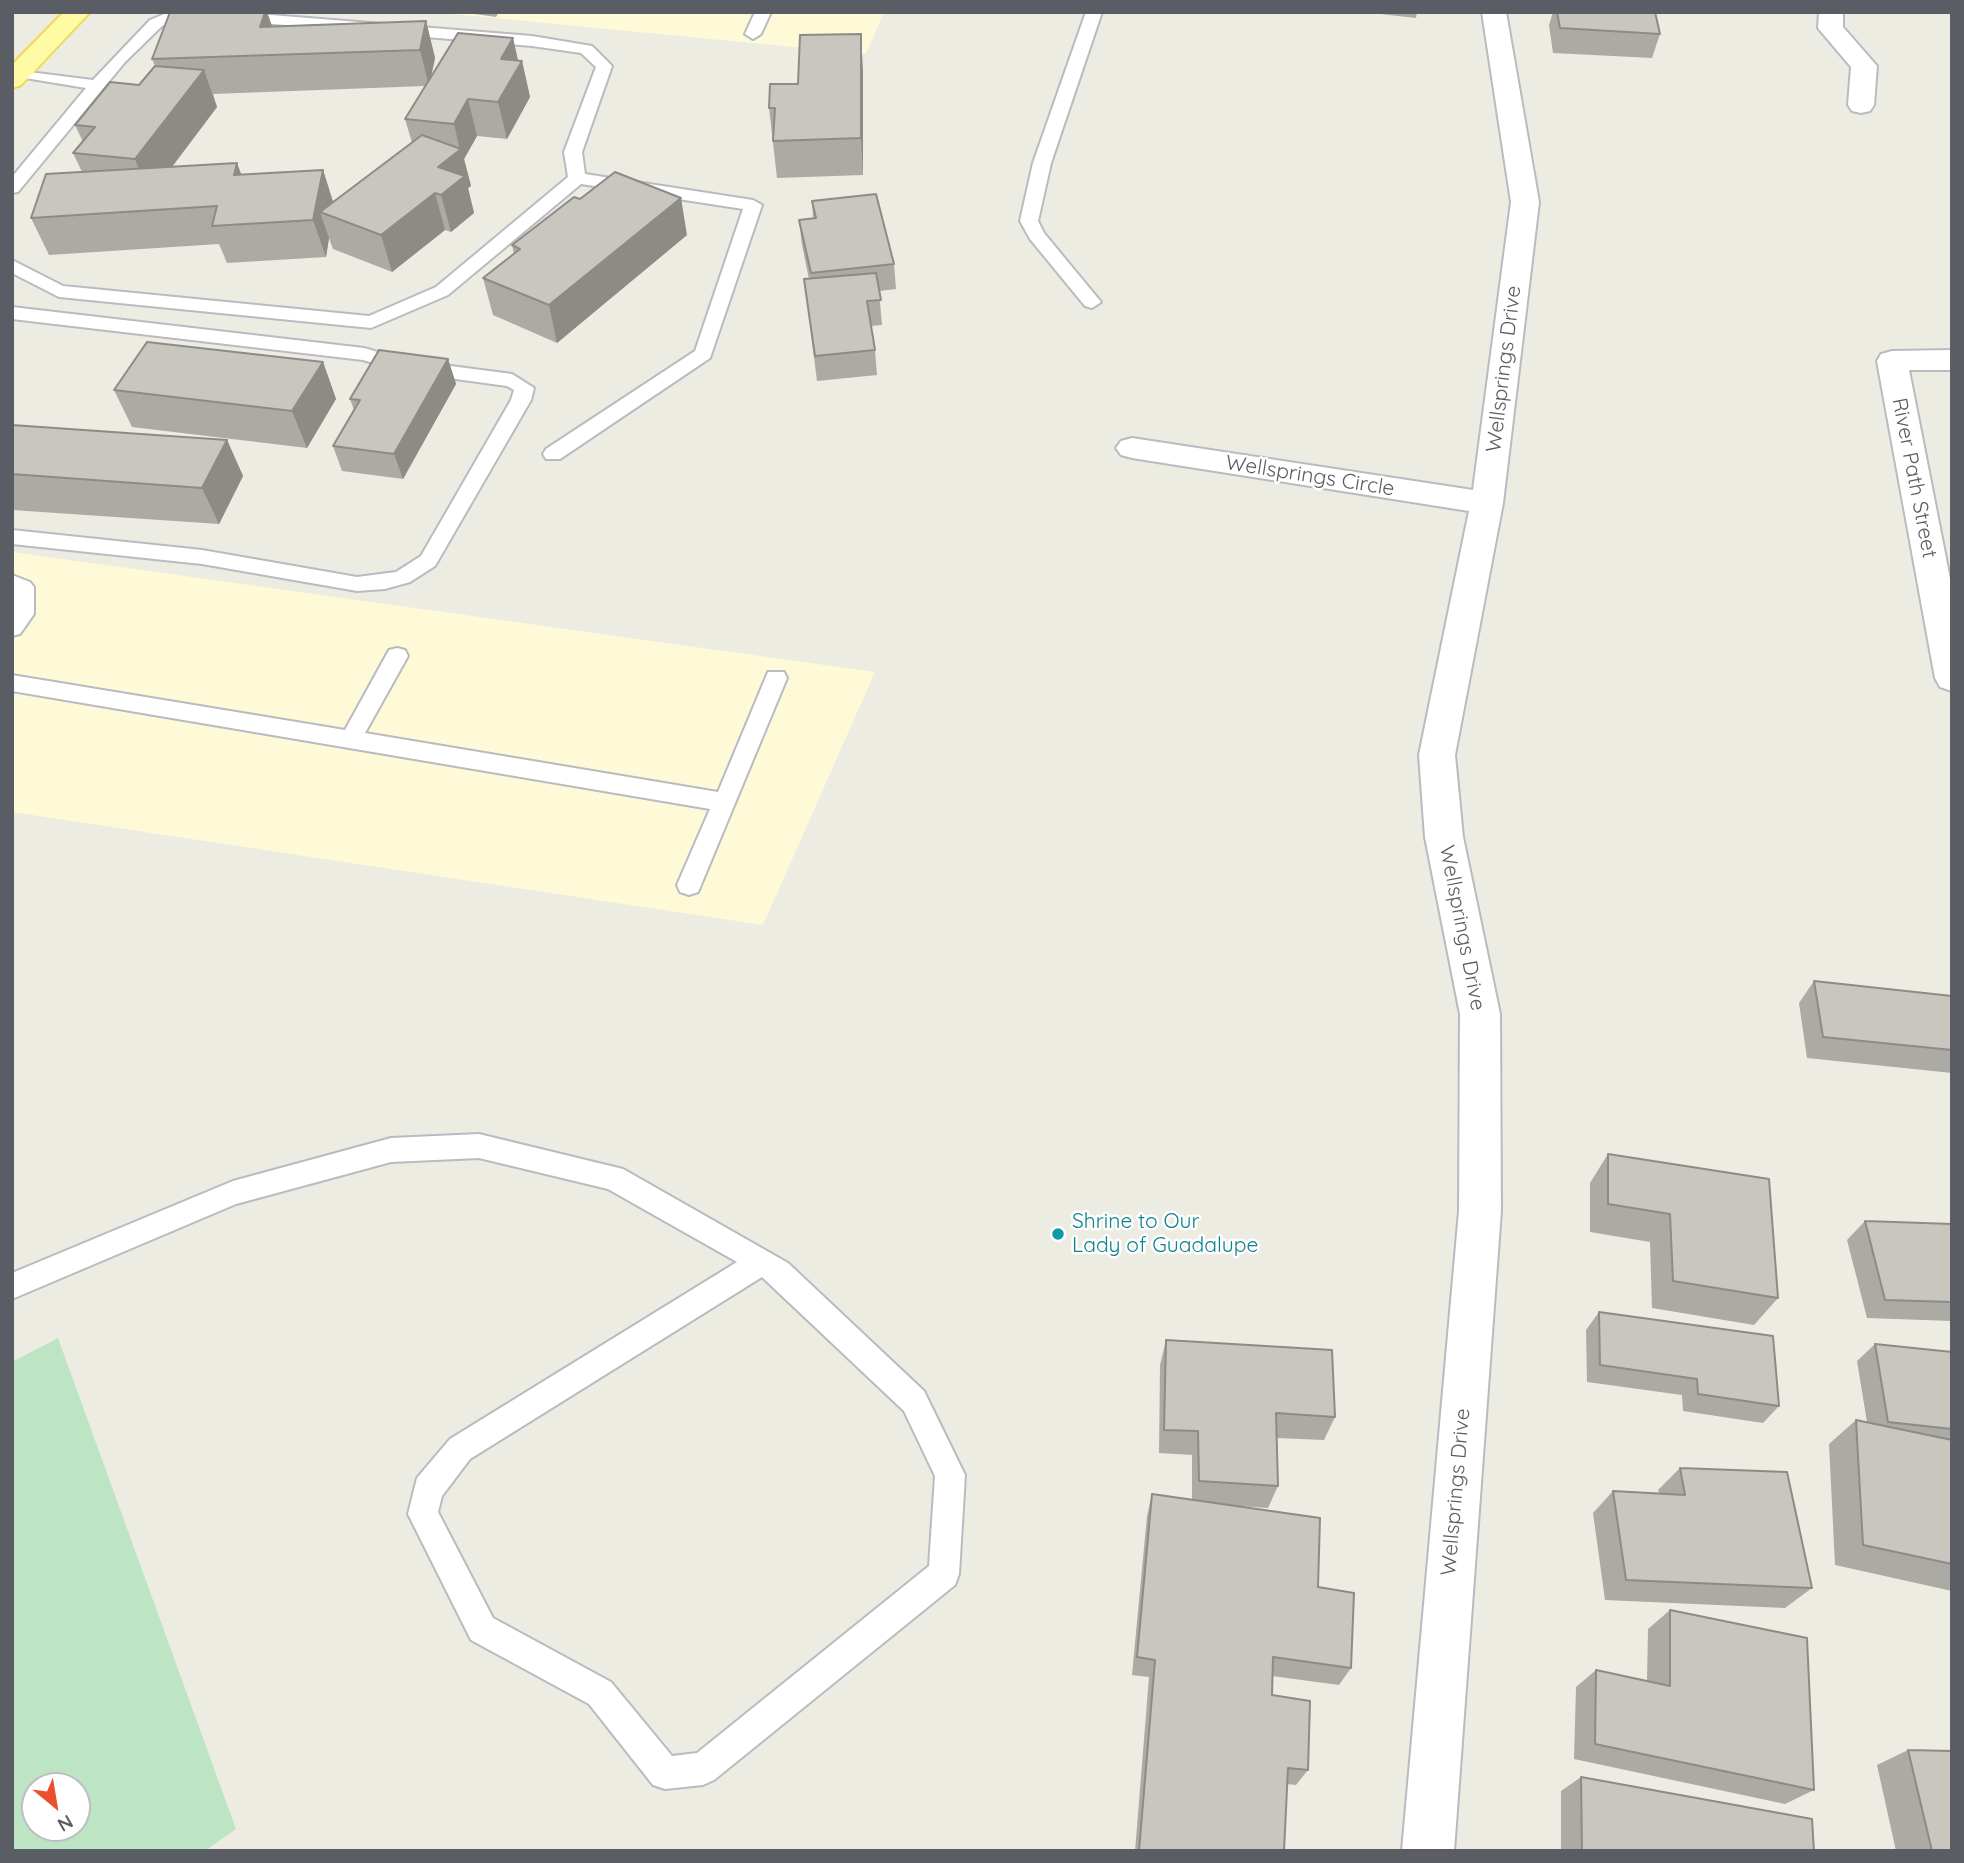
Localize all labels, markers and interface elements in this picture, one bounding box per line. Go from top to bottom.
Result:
street label: Wellsprings Drive [1481,284,1527,454]
street label: River Path Street [1886,396,1942,560]
street label: Wellsprings Circle [1224,450,1396,502]
street label: Wellsprings Drive [1434,843,1490,1013]
place label: Shrine to Our Lady of Guadalupe [1072,1209,1258,1259]
marker: Shrine to Our Lady of Guadalupe [1050,1226,1066,1242]
street label: Wellsprings Drive [1436,1407,1476,1577]
north arrow [21,1772,91,1842]
text: N [53,1810,78,1837]

